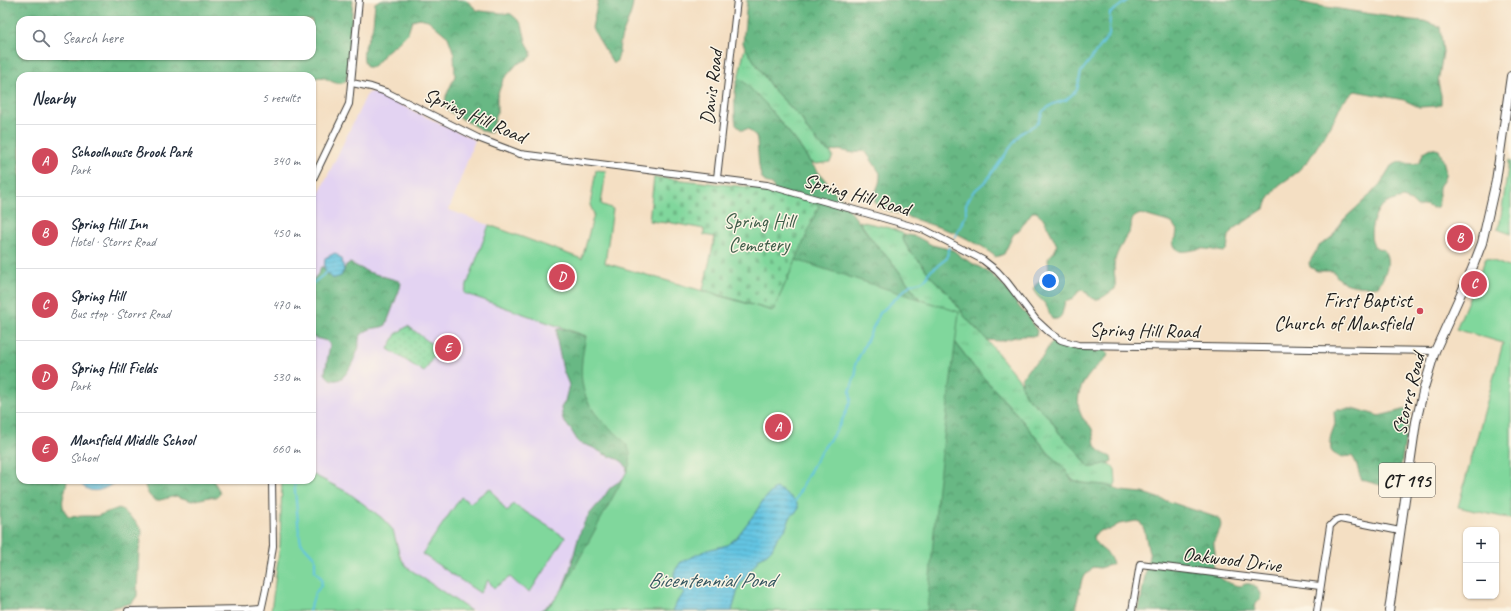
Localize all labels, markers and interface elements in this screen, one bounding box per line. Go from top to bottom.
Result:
search box [16,16,316,60]
icon: search [30,27,52,49]
text: Search here [62,29,123,48]
street label: Davis Road [694,45,729,126]
street label: Spring Hill Road [420,82,533,150]
text: Nearby [32,88,75,109]
text: 5 results [262,90,300,106]
text: Schoolhouse Brook Park [70,143,192,162]
text: A [42,153,48,169]
text: 340 m [272,153,300,169]
text: Park [70,162,91,178]
street label: Spring Hill Road [801,167,916,222]
park label: Spring Hill Cemetery [724,209,798,257]
text: Spring Hill Inn [70,215,148,234]
pin: B [1447,223,1473,253]
text: B [42,225,48,241]
text: 450 m [272,225,300,241]
text: Hotel · Storrs Road [70,234,156,250]
pin: D [549,262,575,292]
pin: C [1461,269,1487,299]
your location [1039,271,1059,291]
text: Spring Hill [70,287,124,306]
place label: First Baptist Church of Mansfield [1274,288,1415,336]
text: C [42,297,48,313]
text: 470 m [272,297,300,313]
text: Bus stop · Storrs Road [70,306,170,322]
marker: First Baptist Church of Mansfield [1415,306,1425,316]
street label: Spring Hill Road [1089,317,1202,344]
pin: E [435,333,461,363]
street label: Storrs Road [1386,348,1431,438]
text: Spring Hill Fields [70,359,157,378]
text: D [41,369,49,385]
text: 530 m [272,369,300,385]
text: Park [70,378,91,394]
pin: A [765,412,791,442]
text: Mansfield Middle School [70,431,195,450]
text: E [42,441,48,457]
text: 660 m [272,441,300,457]
text: School [70,450,98,466]
road number: CT 195 [1379,463,1435,497]
map controls [1463,527,1499,599]
button: + [1463,527,1499,563]
street label: Oakwood Drive [1181,541,1284,578]
button: − [1463,563,1499,599]
water label: Bicentennial Pond [648,567,781,593]

